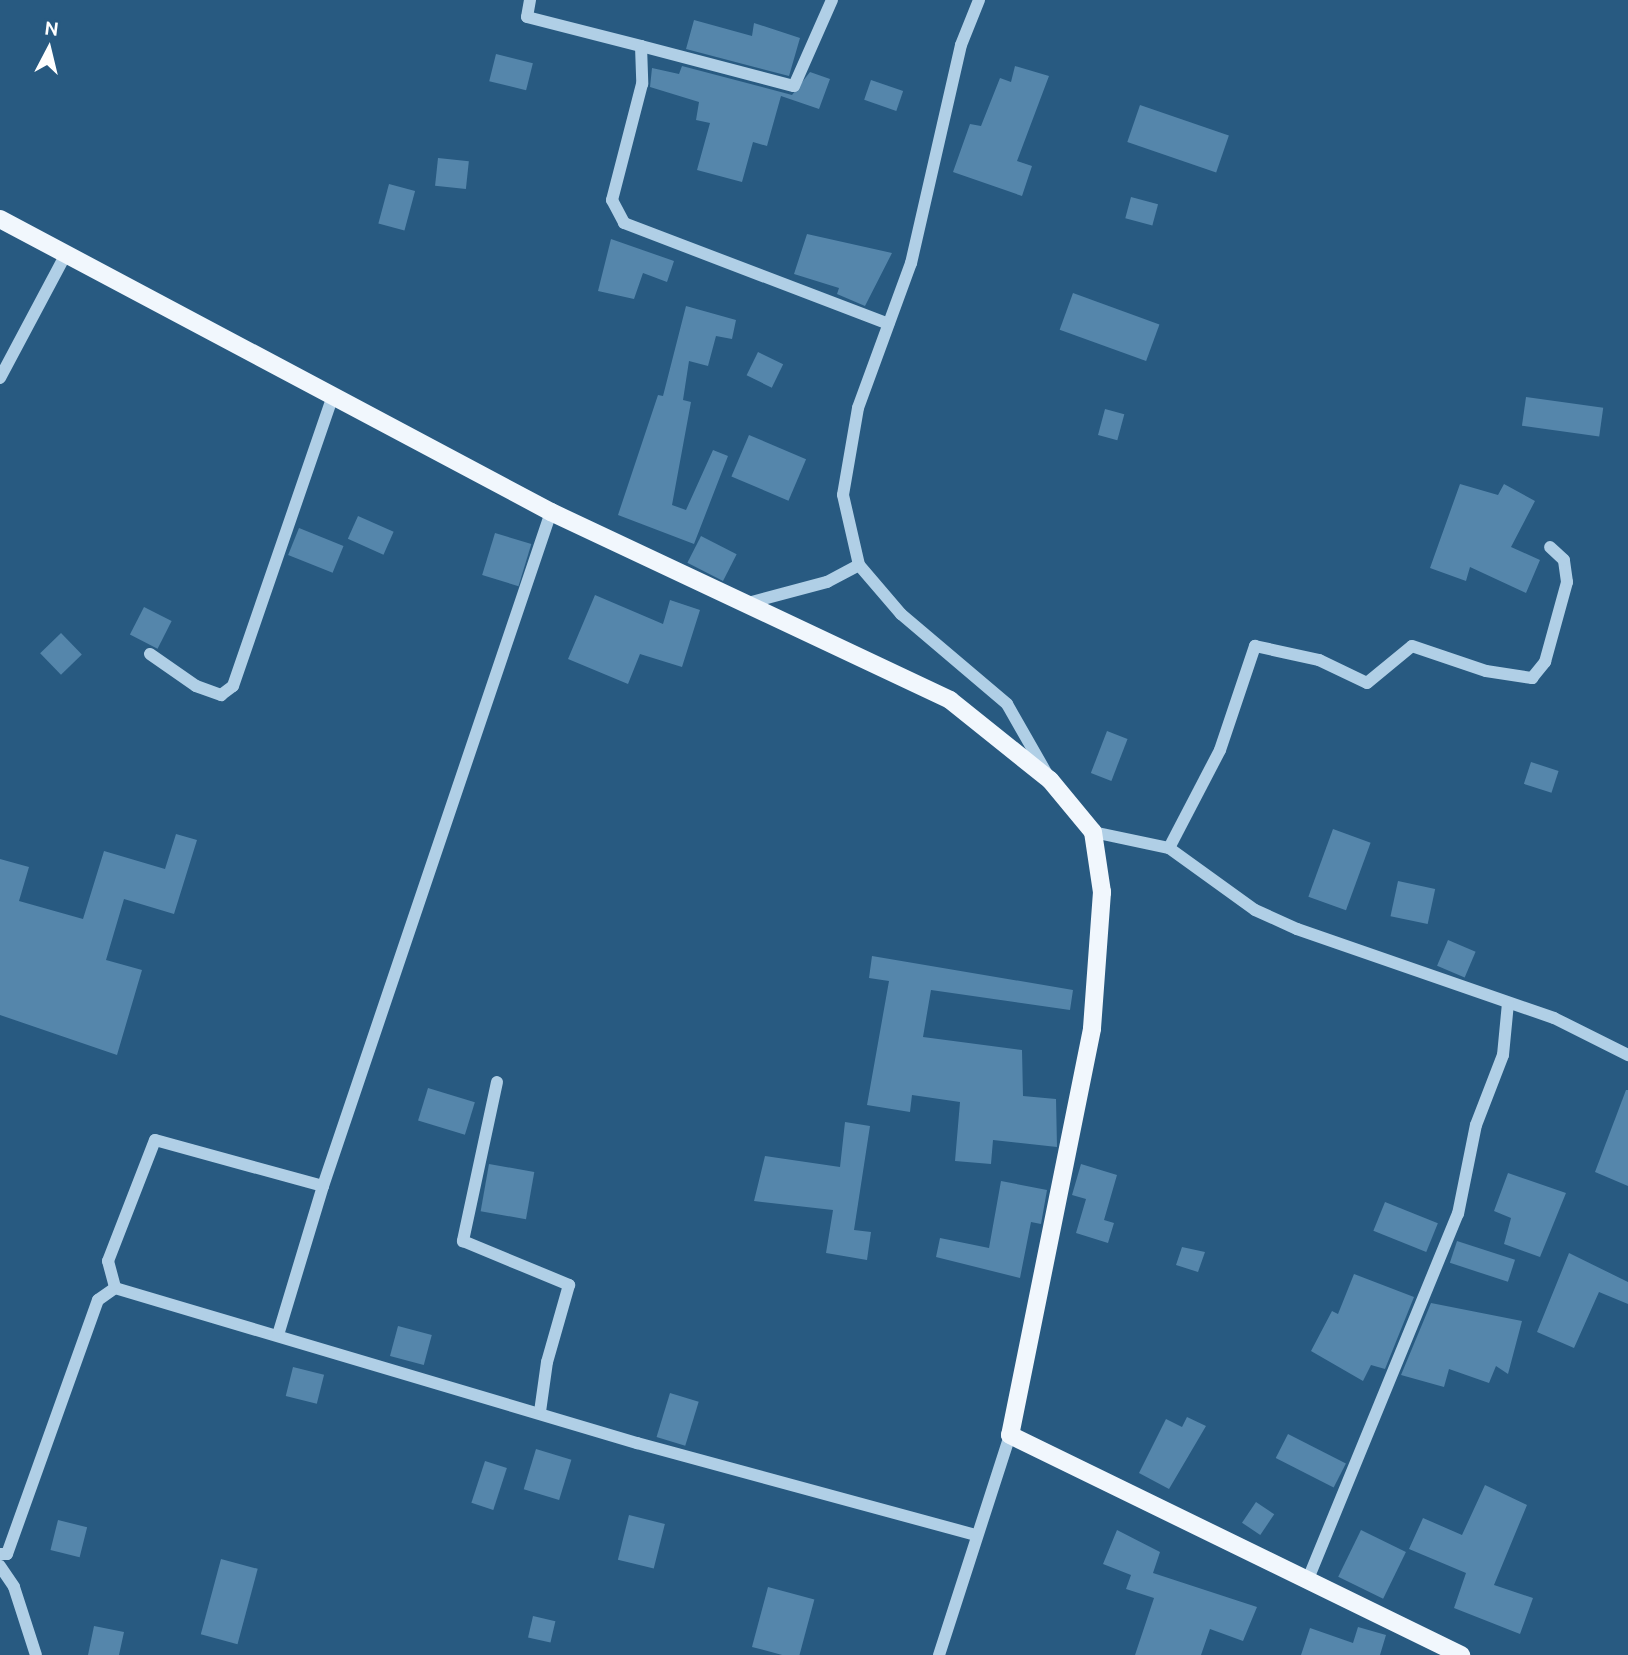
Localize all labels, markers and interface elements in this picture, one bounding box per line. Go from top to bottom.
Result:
north arrow [14,14,84,84]
text: N [43,16,60,40]

